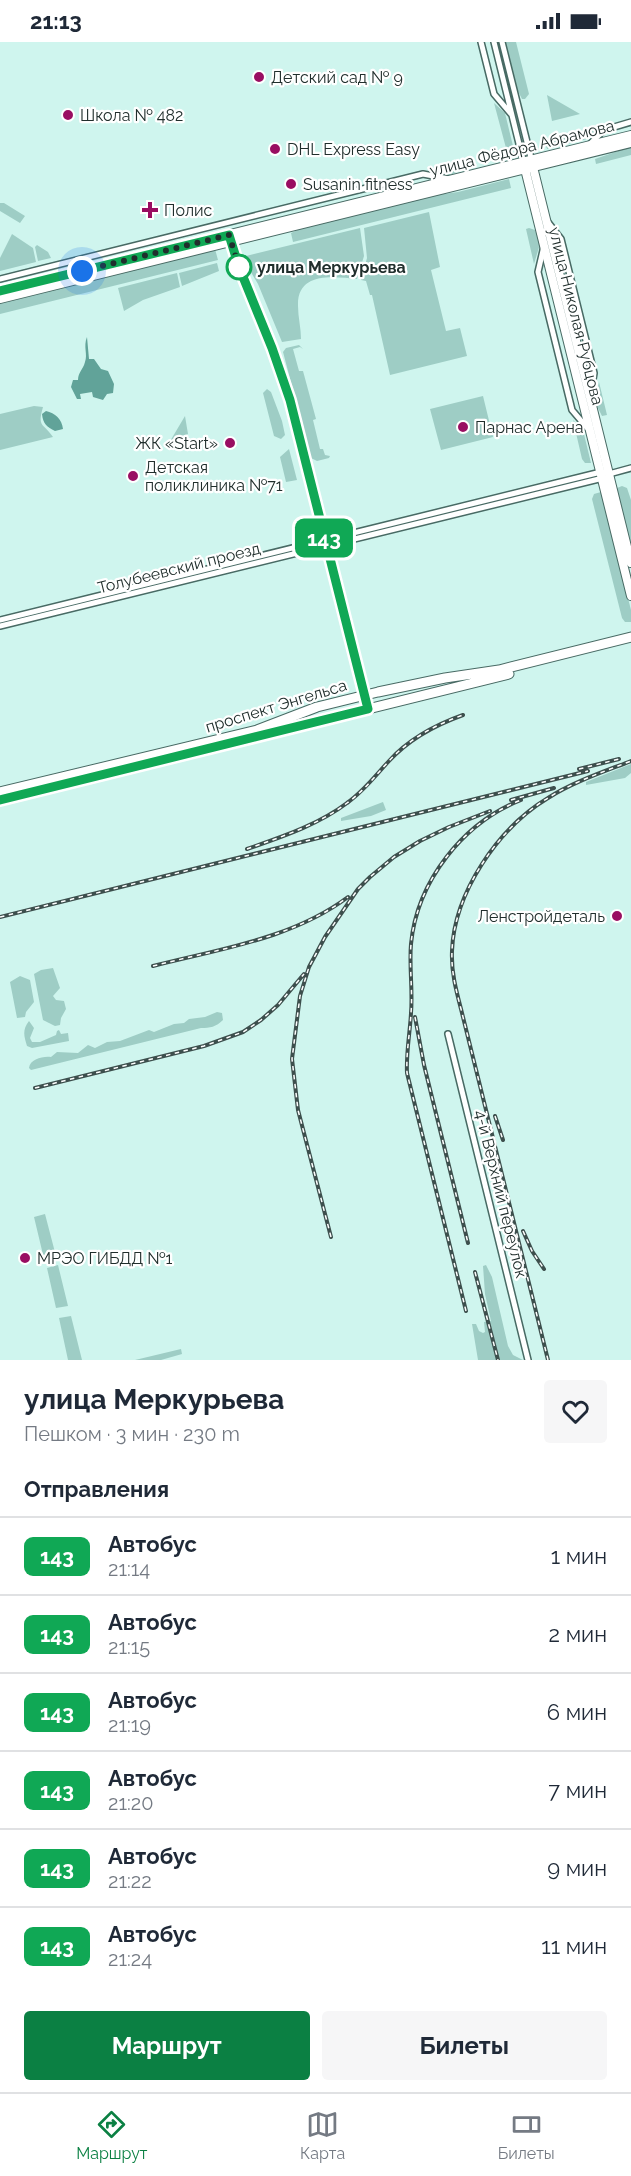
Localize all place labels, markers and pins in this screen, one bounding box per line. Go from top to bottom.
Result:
place label: Детский сад № 9 [271,68,403,87]
marker: Детский сад № 9 [252,70,266,84]
place label: Школа № 482 [80,106,183,125]
marker: Школа № 482 [61,108,75,122]
place label: DHL Express Easy [287,140,420,159]
marker: DHL Express Easy [268,142,282,156]
place label: Susanin fitness [303,175,413,194]
marker: Susanin fitness [284,177,298,191]
marker: Полис [141,201,159,219]
place label: Полис [164,201,213,220]
marker: улица Меркурьева [226,254,252,280]
place label: улица Меркурьева [257,258,406,277]
place label: Парнас Арена [475,418,584,437]
marker: Парнас Арена [456,420,470,434]
place label: ЖК «Start» [135,434,218,453]
marker: ЖК «Start» [223,436,237,450]
place label: Детская поликлиника №71 [145,458,283,495]
marker: Детская поликлиника №71 [126,469,140,483]
place label: Ленстройдеталь [477,907,605,926]
marker: Ленстройдеталь [610,909,624,923]
place label: МРЭО ГИБДД №1 [37,1249,173,1268]
marker: МРЭО ГИБДД №1 [18,1251,32,1265]

